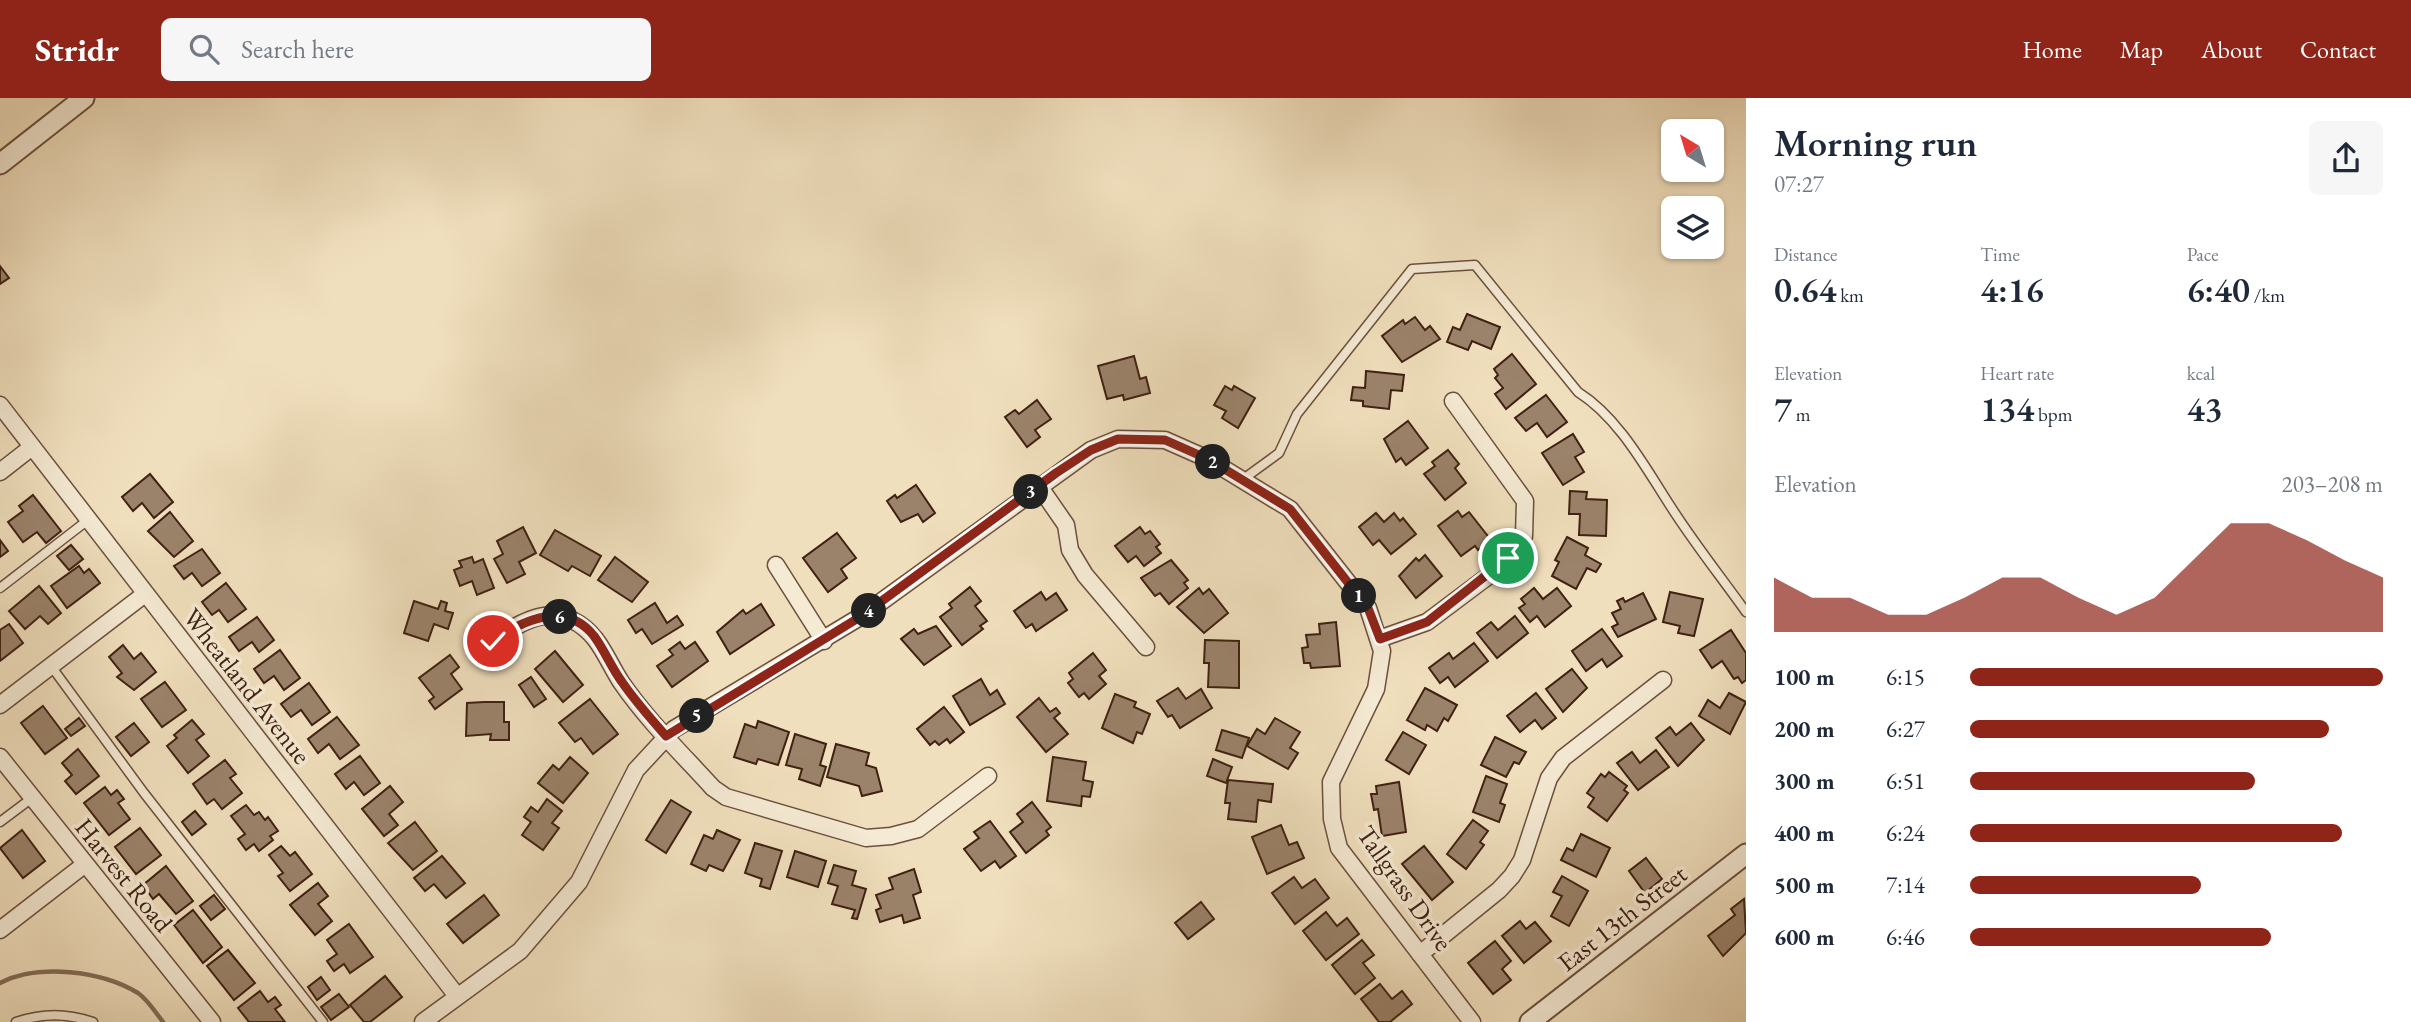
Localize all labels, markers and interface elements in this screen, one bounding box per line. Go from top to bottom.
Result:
search box [161,18,651,81]
text: Stridr [35,28,119,71]
icon: search [185,30,223,68]
text: Search here [241,32,354,66]
text: Home [2022,34,2082,65]
text: Map [2120,34,2163,65]
text: About [2201,34,2262,65]
text: Contact [2300,34,2376,65]
text: Morning run [1774,118,1977,167]
north arrow [1661,119,1724,182]
map controls [1661,119,1724,259]
button: share [2309,121,2383,195]
text: 07:27 [1774,169,1824,199]
button: layers [1661,196,1724,259]
text: Distance [1774,242,1837,267]
text: Time [1980,242,2020,267]
text: Pace [2187,242,2219,267]
text: 0.64 [1774,267,1836,312]
text: 4:16 [1980,267,2044,312]
text: 6:40 [2187,267,2250,312]
text: km [1836,283,1864,308]
text: /km [2250,283,2285,308]
text: Elevation [1774,361,1842,386]
text: Heart rate [1980,361,2054,386]
text: kcal [2187,361,2215,386]
text: 7 [1774,386,1792,431]
text: 134 [1980,386,2034,431]
text: 43 [2187,386,2223,431]
text: m [1792,402,1811,427]
text: bpm [2034,402,2072,427]
pin: 2 [1196,444,1230,480]
text: 2 [1207,449,1218,474]
text: Elevation [1774,469,1857,499]
text: 203–208 m [2282,469,2383,499]
pin: 3 [1014,474,1048,510]
text: 3 [1025,479,1036,504]
pin [1478,528,1538,588]
icon: arrive [1489,539,1527,577]
pin: 1 [1342,578,1376,614]
text: 1 [1353,583,1364,608]
pin: 4 [852,594,886,628]
text: 4 [863,598,874,623]
pin: 6 [542,600,578,634]
street label: Wheatland Avenue [175,601,319,771]
text: 6 [554,604,565,629]
pin [463,611,523,671]
icon: check [474,622,512,660]
text: 100 m [1774,662,1835,692]
text: 6:15 [1886,662,1925,692]
pin: 5 [680,698,714,734]
text: 5 [691,703,702,728]
text: 200 m [1774,714,1835,744]
text: 6:27 [1886,714,1925,744]
text: 300 m [1774,766,1835,796]
text: 6:51 [1886,766,1925,796]
street label: Harvest Road [68,811,181,940]
text: 400 m [1774,818,1835,848]
text: 6:24 [1886,818,1925,848]
street label: Tallgrass Drive [1349,819,1461,957]
street label: East 13th Street [1550,857,1694,979]
text: 500 m [1774,870,1835,900]
text: 7:14 [1886,870,1925,900]
text: 600 m [1774,922,1835,952]
text: 6:46 [1886,922,1925,952]

